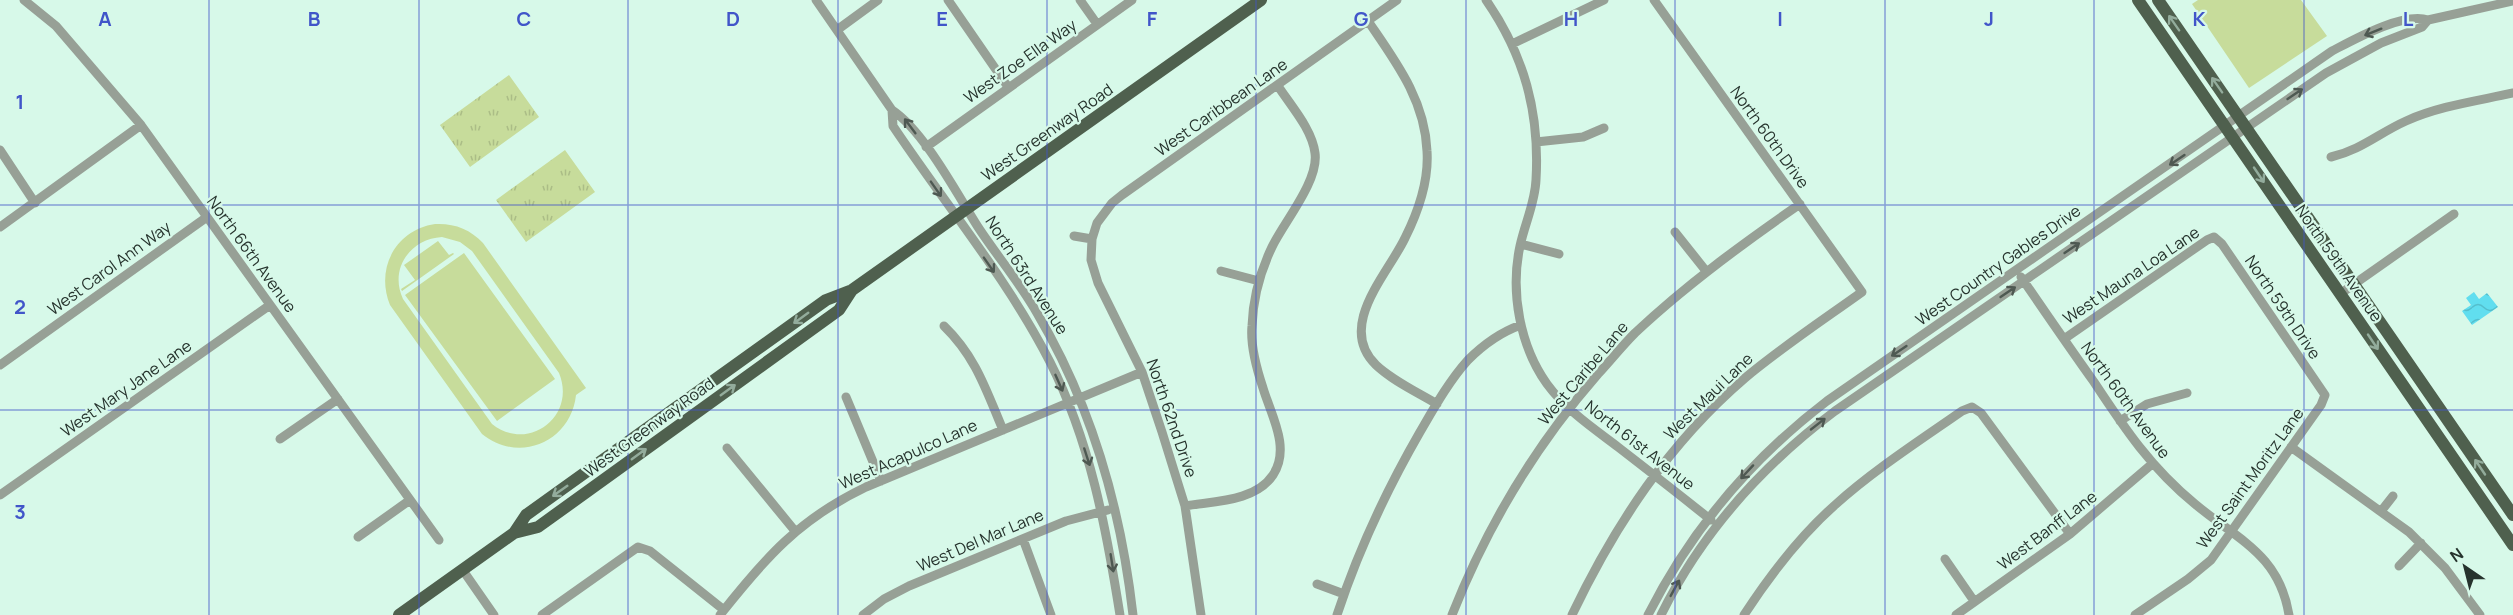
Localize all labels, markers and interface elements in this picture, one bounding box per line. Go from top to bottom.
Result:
text: A [98,5,112,32]
text: B [308,5,321,32]
text: C [517,5,531,32]
text: D [726,5,740,32]
text: E [936,5,948,32]
text: F [1147,5,1158,32]
text: G [1354,5,1369,32]
text: H [1564,5,1578,32]
text: I [1777,5,1783,32]
text: J [1984,5,1994,32]
text: K [2193,5,2206,32]
text: L [2403,5,2414,32]
street label: West Zoe Ella Way [959,14,1081,108]
one-way arrow [2168,16,2180,32]
one-way arrow [2364,27,2382,38]
street label: West Caribbean Lane [1150,53,1292,161]
one-way arrow [2211,77,2223,93]
street label: West Greenway Road [977,78,1117,186]
street label: North 60th Drive [1725,81,1815,193]
text: 1 [16,88,24,115]
one-way arrow [2286,88,2302,100]
one-way arrow [904,118,917,134]
one-way arrow [2170,154,2186,166]
one-way arrow [2253,166,2265,183]
one-way arrow [930,180,942,197]
street label: North 66th Avenue [202,191,302,317]
street label: West Country Gables Drive [1911,200,2085,330]
street label: North 59th Avenue [2290,200,2388,326]
street label: North 63rd Avenue [980,212,1074,338]
street label: West Carol Ann Way [43,216,175,320]
street label: West Mauna Loa Lane [2058,221,2204,329]
one-way arrow [2064,242,2080,254]
street label: North 59th Drive [2240,251,2326,363]
one-way arrow [983,256,995,272]
one-way arrow [1999,286,2015,298]
text: 2 [14,293,26,320]
one-way arrow [793,312,809,324]
street label: West Caribe Lane [1533,316,1633,430]
one-way arrow [2367,333,2379,350]
street label: West Mary Jane Lane [56,334,196,442]
street label: North 60th Avenue [2076,337,2176,463]
one-way arrow [1891,345,1908,357]
street label: West Maui Lane [1659,348,1757,444]
street label: North 62nd Drive [1141,356,1203,480]
street label: West Greenway Road [579,372,719,482]
one-way arrow [1054,373,1066,391]
one-way arrow [719,384,735,396]
street label: North 61st Avenue [1580,395,1700,495]
street label: West Saint Moritz Lane [2191,403,2309,553]
street label: West Acapulco Lane [835,414,981,494]
one-way arrow [1810,418,1826,431]
one-way arrow [1083,447,1094,466]
one-way arrow [631,448,647,460]
one-way arrow [2474,459,2486,476]
one-way arrow [1740,464,1754,479]
one-way arrow [552,484,568,497]
street label: West Banff Lane [1993,485,2101,575]
text: 3 [14,498,26,525]
street label: West Del Mar Lane [913,503,1047,577]
north arrow [2435,537,2495,597]
text: N [2445,542,2467,567]
one-way arrow [1106,553,1117,572]
one-way arrow [1670,580,1681,598]

